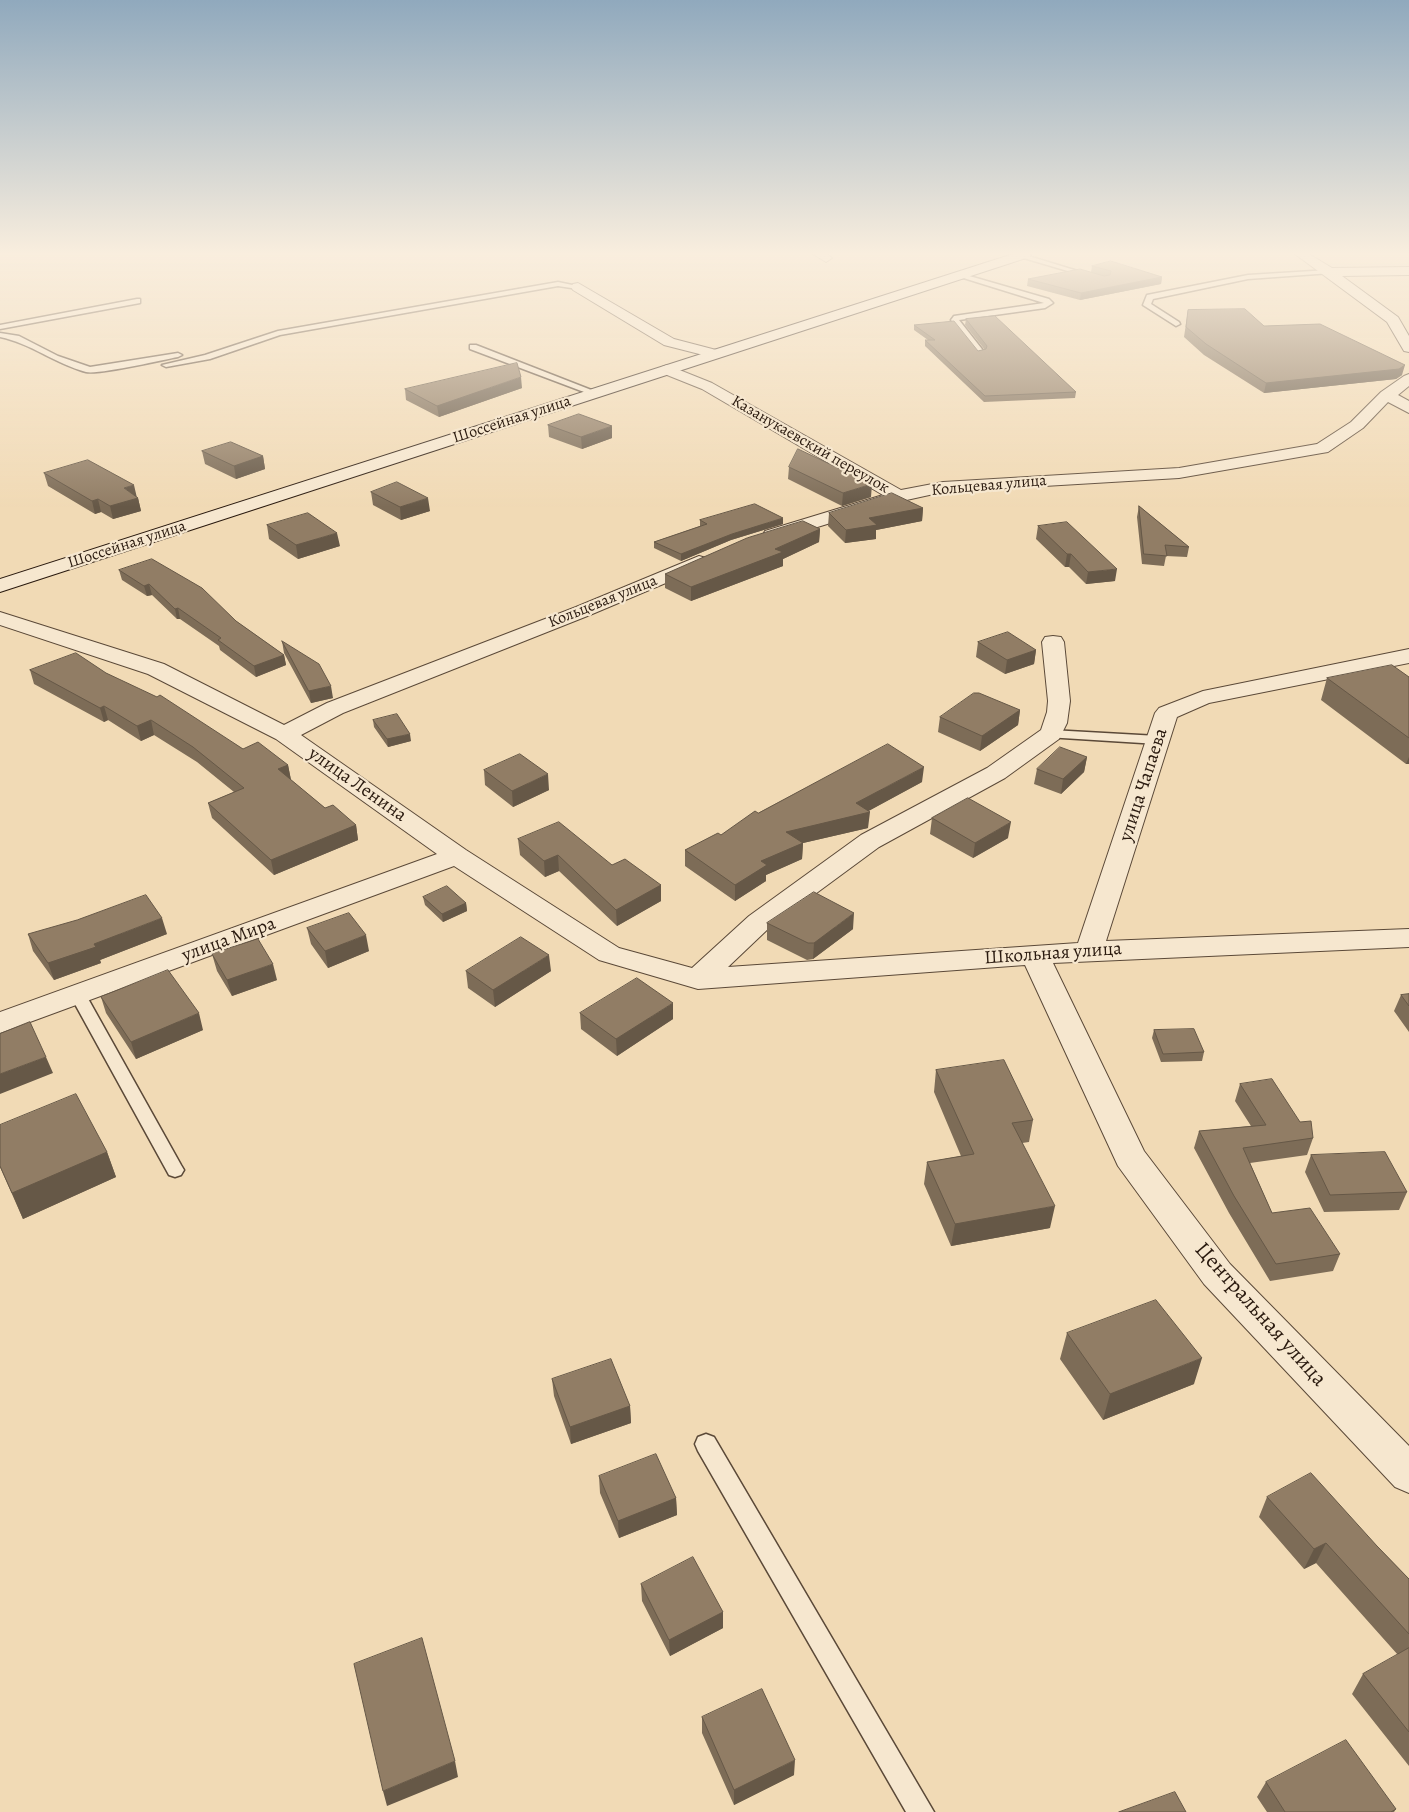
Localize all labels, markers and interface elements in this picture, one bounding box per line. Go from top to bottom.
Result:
street label: Шоссейная улица [450,392,574,448]
street label: Казанукаевский переулок [728,392,892,498]
street label: Кольцевая улица [931,471,1047,501]
street label: Шоссейная улица [65,517,189,573]
street label: Кольцевая улица [546,571,660,633]
street label: улица Чапаева [1115,725,1173,845]
street label: улица Ленина [303,743,411,827]
street label: улица Мира [179,913,279,967]
street label: Школьная улица [983,938,1123,970]
street label: Центральная улица [1188,1238,1332,1392]

